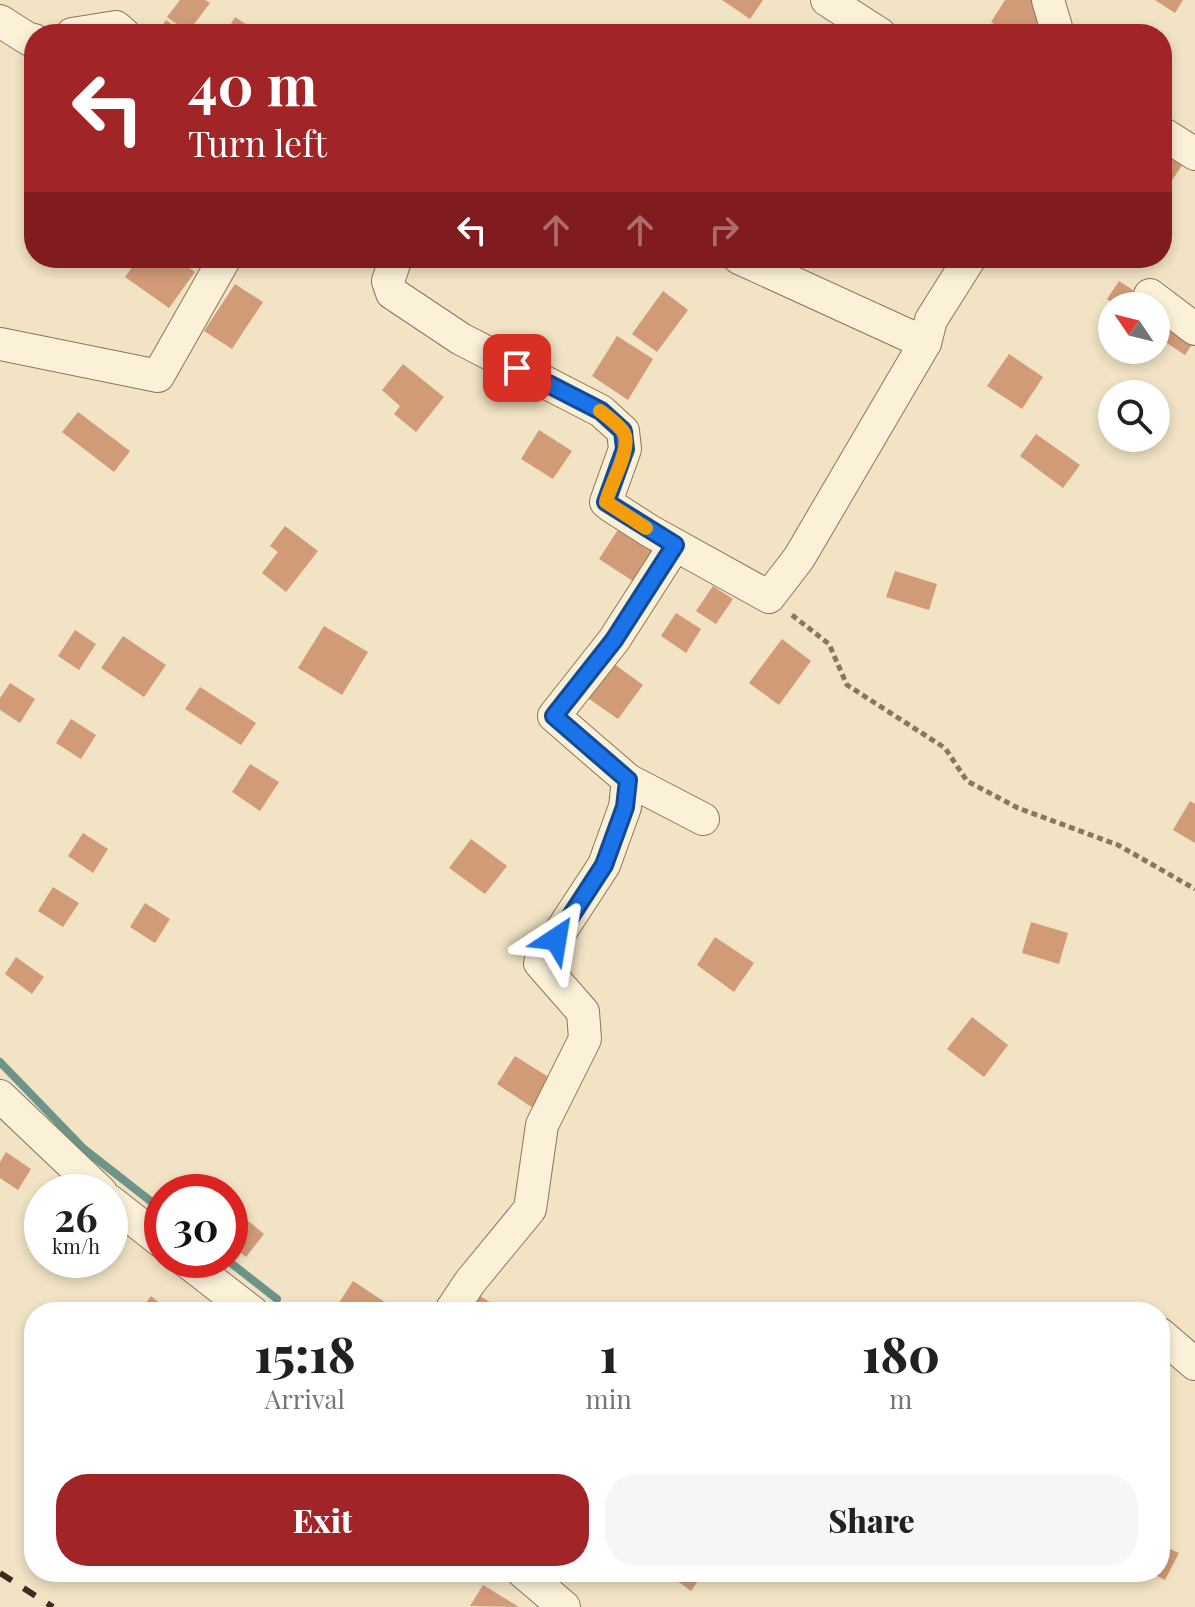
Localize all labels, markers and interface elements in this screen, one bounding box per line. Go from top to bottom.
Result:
text: 40 m [188,46,317,121]
icon: left [56,56,160,160]
text: Turn left [188,118,327,166]
icon: left [450,208,494,252]
icon: ahead [534,208,578,252]
icon: ahead [618,208,662,252]
icon: right [702,208,746,252]
north arrow [1098,292,1170,364]
map controls [1098,292,1170,452]
pin [483,334,551,402]
icon: arrive [495,346,539,390]
button: search [1098,380,1170,452]
position arrow [514,897,598,981]
speed limit sign: 30 [144,1174,248,1278]
text: 26 [54,1189,98,1242]
text: km/h [52,1232,100,1259]
text: 15:18 [254,1321,355,1385]
text: 1 [599,1321,618,1385]
text: 180 [862,1321,940,1385]
text: Arrival [265,1381,345,1416]
text: min [586,1381,632,1416]
text: m [889,1381,912,1416]
button: Exit [56,1474,589,1566]
button: Share [605,1474,1138,1566]

